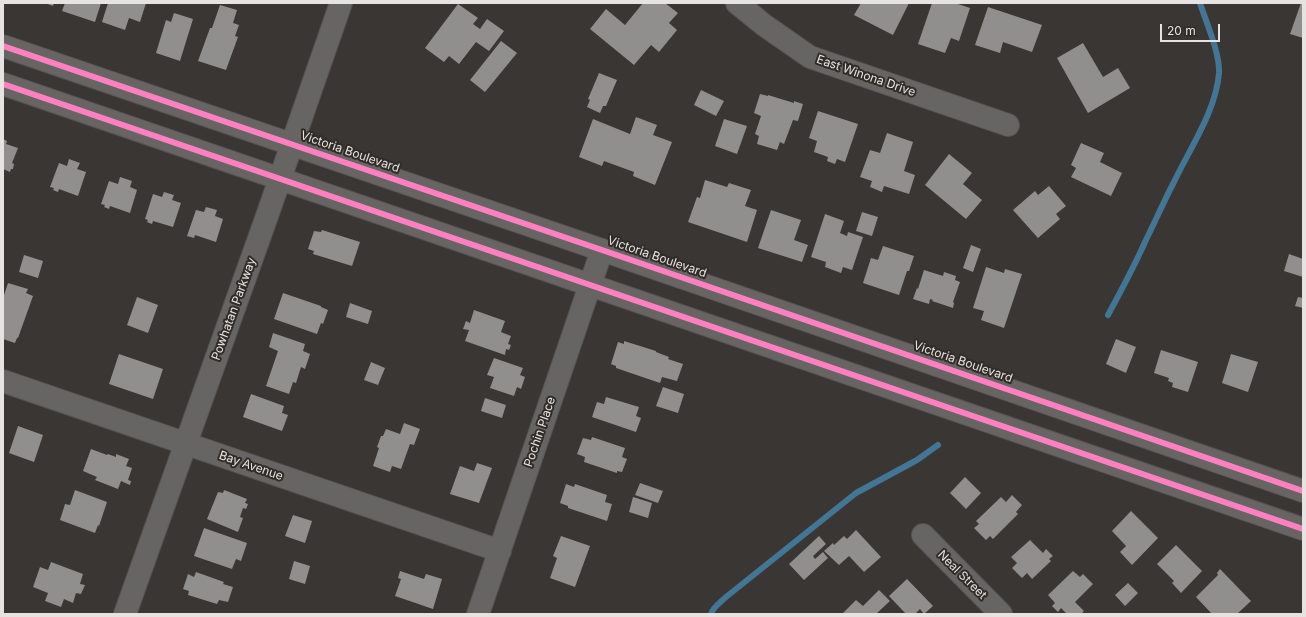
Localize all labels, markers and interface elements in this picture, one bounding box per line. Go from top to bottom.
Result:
scale bar [1162,16,1222,42]
text: 20 m [1167,23,1196,38]
street label: East Winona Drive [815,52,917,100]
street label: Victoria Boulevard [299,128,401,176]
street label: Victoria Boulevard [606,233,708,281]
street label: Powhatan Parkway [209,256,259,362]
street label: Victoria Boulevard [912,338,1014,386]
street label: Pochin Place [521,395,559,469]
street label: Bay Avenue [217,448,285,484]
street label: Neal Street [935,548,989,602]

